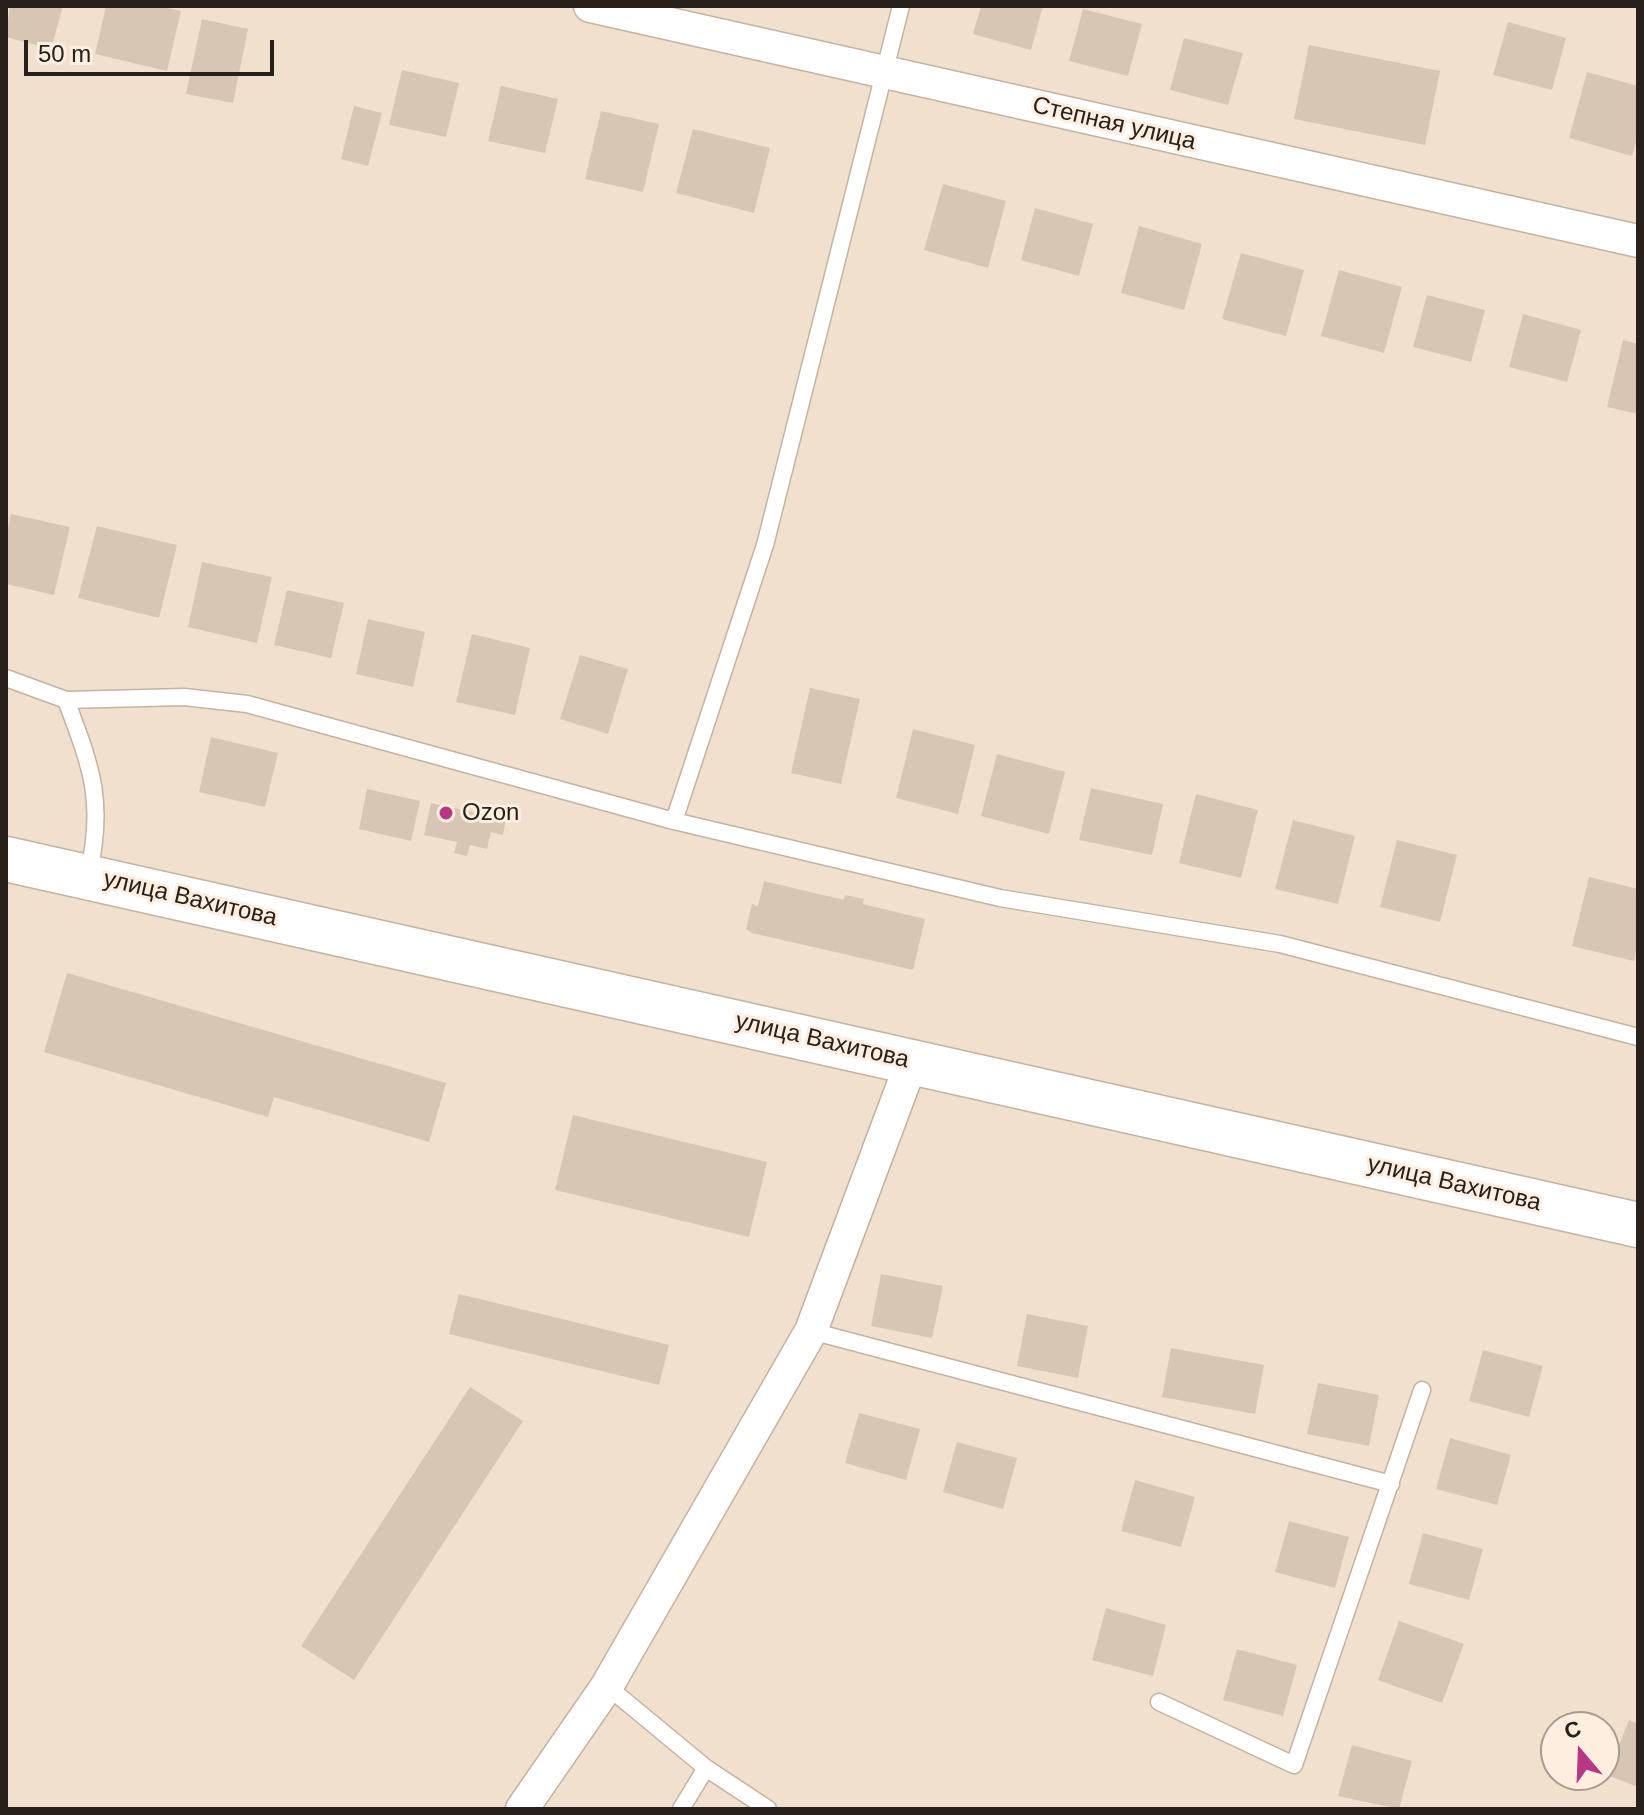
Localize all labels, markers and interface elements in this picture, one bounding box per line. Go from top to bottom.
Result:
scale bar [28,24,278,74]
text: 50 m [38,40,91,67]
street label: Степная улица [1030,91,1198,157]
place label: Ozon [462,799,519,827]
marker: Ozon [437,804,455,822]
street label: улица Вахитова [100,865,280,933]
street label: улица Вахитова [732,1007,912,1075]
street label: улица Вахитова [1364,1150,1544,1218]
north arrow [1540,1711,1620,1791]
text: С [1561,1715,1584,1744]

